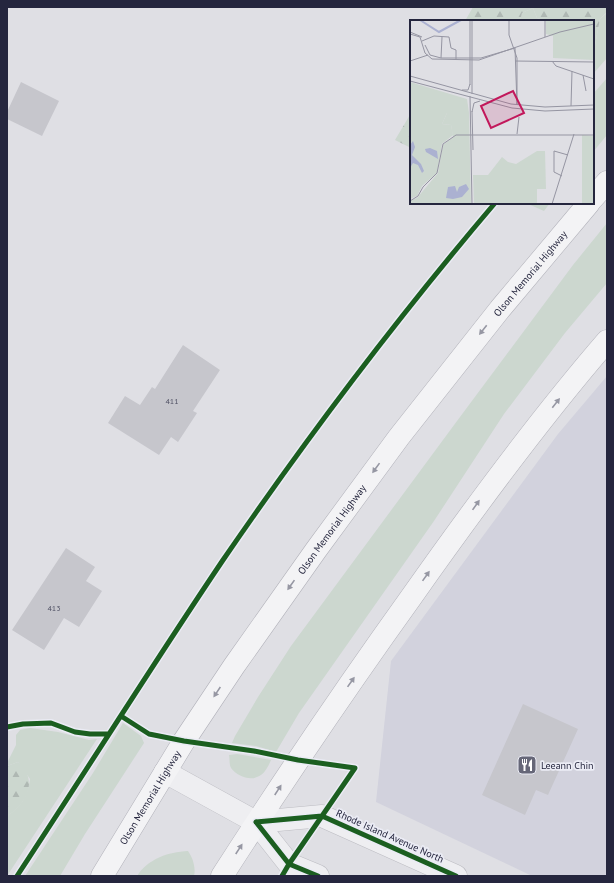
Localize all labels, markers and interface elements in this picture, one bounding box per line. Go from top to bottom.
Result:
inset map [410,20,594,204]
street label: Olson Memorial Highway [490,228,570,319]
one-way arrow [479,324,488,335]
house number: 411 [165,396,179,406]
one-way arrow [552,397,560,408]
one-way arrow [372,463,380,474]
street label: Olson Memorial Highway [294,482,369,577]
one-way arrow [472,500,480,510]
one-way arrow [422,571,430,581]
one-way arrow [287,580,295,590]
house number: 413 [47,603,61,613]
one-way arrow [347,677,355,687]
one-way arrow [213,686,221,697]
street label: Olson Memorial Highway [116,748,184,847]
restaurant icon: Leeann Chin [516,754,538,776]
place label: Leeann Chin [541,759,594,772]
one-way arrow [274,785,282,795]
street label: Rhode Island Avenue North [334,806,446,866]
one-way arrow [235,844,243,854]

